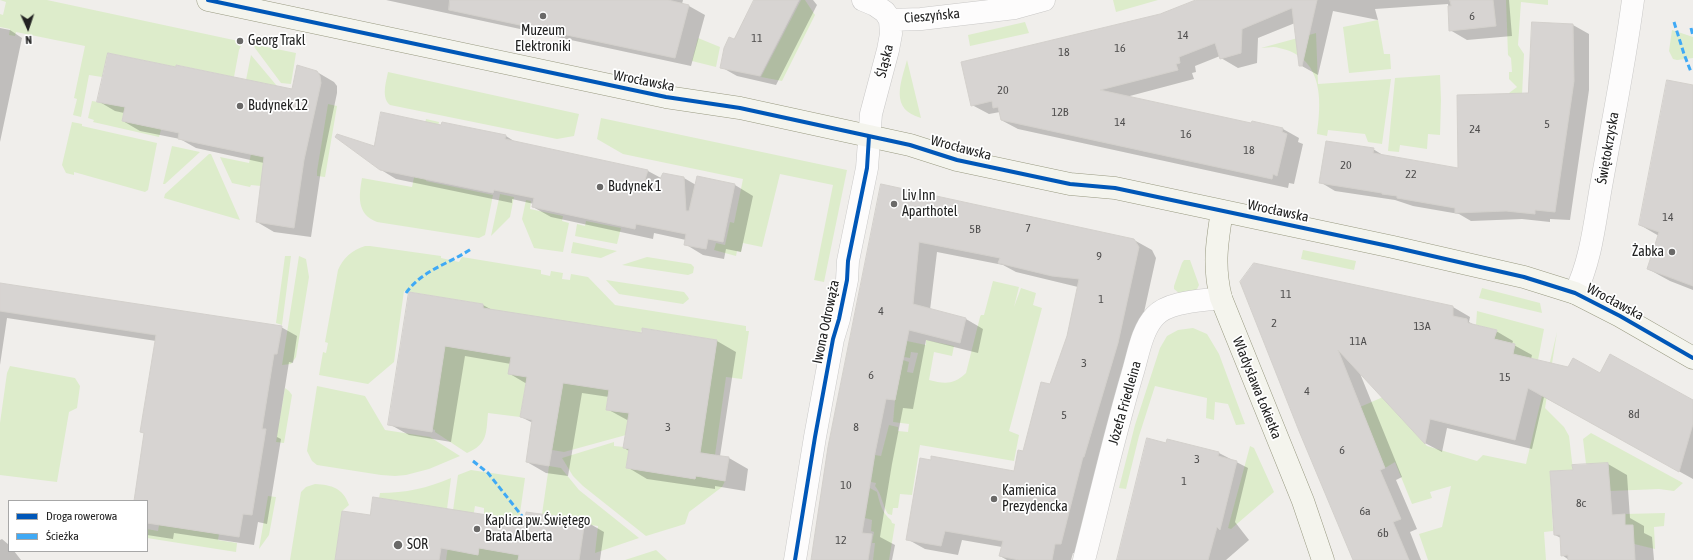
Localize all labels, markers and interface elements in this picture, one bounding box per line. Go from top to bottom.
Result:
street label: Cieszyńska [903,5,961,27]
north arrow [8,8,48,48]
house number: 6 [1469,9,1475,23]
marker: Muzeum Elektroniki [538,11,548,21]
place label: Muzeum Elektroniki [515,23,571,56]
house number: 14 [1177,28,1189,42]
house number: 11 [751,31,763,45]
place label: Georg Trakl [248,33,305,49]
text: N [25,34,32,46]
marker: Georg Trakl [235,36,245,46]
house number: 16 [1114,41,1126,55]
street label: Śląska [873,43,897,79]
house number: 18 [1058,45,1070,59]
street label: Wrocławska [612,67,676,95]
house number: 20 [997,83,1009,97]
place label: Budynek 12 [248,98,308,114]
marker: Budynek 12 [235,101,245,111]
house number: 12B [1052,105,1068,119]
street label: Świętokrzyska [1593,111,1623,185]
house number: 14 [1114,115,1126,129]
house number: 5 [1544,117,1550,131]
house number: 24 [1469,122,1481,136]
house number: 16 [1180,127,1192,141]
street label: Wrocławska [929,132,993,164]
house number: 18 [1243,143,1255,157]
house number: 20 [1340,158,1352,172]
house number: 22 [1405,167,1417,181]
place label: Budynek 1 [608,179,662,195]
marker: Budynek 1 [595,182,605,192]
place label: Liv Inn Aparthotel [902,188,957,220]
street label: Wrocławska [1246,196,1310,226]
marker: Liv Inn Aparthotel [889,199,899,209]
house number: 14 [1662,210,1674,224]
house number: 7 [1025,221,1031,235]
house number: 5B [969,222,981,236]
place label: Żabka [1632,244,1664,260]
marker: Żabka [1667,247,1677,257]
house number: 9 [1096,249,1102,263]
street label: Iwona Odrowąża [809,279,843,365]
street label: Wrocławska [1584,280,1646,324]
house number: 11 [1280,287,1292,301]
house number: 1 [1098,292,1104,306]
house number: 4 [878,304,884,318]
house number: 2 [1271,316,1277,330]
house number: 13A [1413,319,1431,333]
house number: 11A [1349,334,1367,348]
street label: Władysława Łokietka [1229,335,1285,441]
house number: 3 [1081,356,1087,370]
street label: Józefa Friedleina [1105,359,1145,447]
house number: 6 [868,368,874,382]
house number: 15 [1499,370,1511,384]
house number: 4 [1304,384,1310,398]
house number: 8d [1628,407,1640,421]
house number: 5 [1061,408,1067,422]
house number: 3 [665,420,671,434]
house number: 8 [853,420,859,434]
house number: 6 [1339,443,1345,457]
house number: 3 [1194,452,1200,466]
house number: 1 [1181,474,1187,488]
house number: 10 [840,478,852,492]
place label: Kamienica Prezydencka [1002,483,1068,516]
marker: Kamienica Prezydencka [989,494,999,504]
house number: 8c [1576,496,1586,510]
legend [8,500,148,552]
house number: 6a [1359,504,1371,518]
text: Droga rowerowa [46,509,117,523]
place label: Kaplica pw. Świętego Brata Alberta [485,513,590,546]
marker: Kaplica pw. Świętego Brata Alberta [472,524,482,534]
house number: 6b [1377,526,1389,540]
text: Ścieżka [46,529,79,543]
house number: 12 [835,533,847,547]
place label: SOR [407,537,428,553]
marker: SOR [392,539,404,551]

